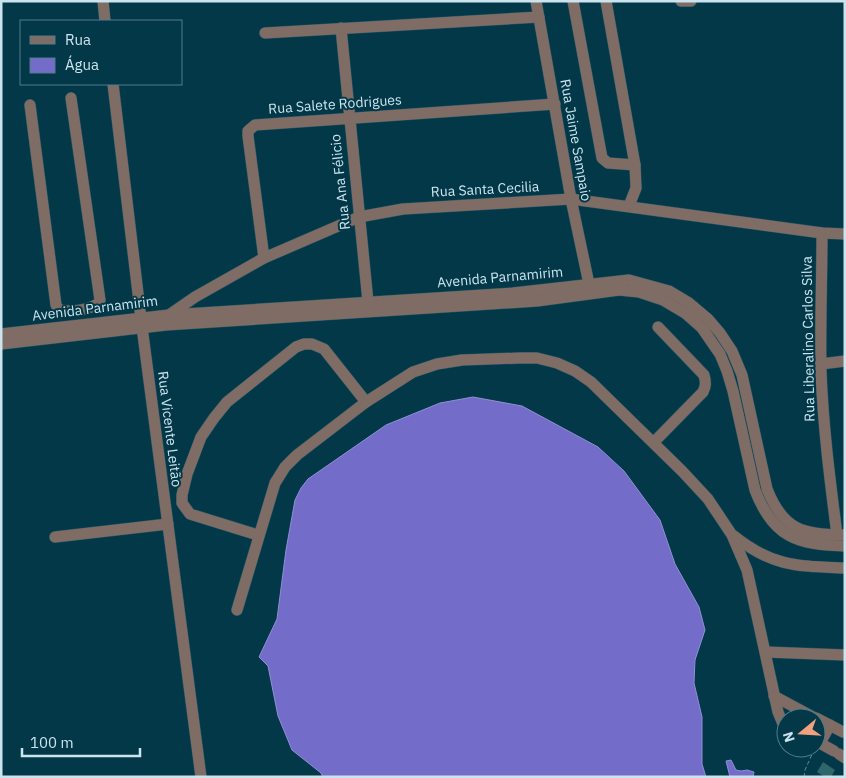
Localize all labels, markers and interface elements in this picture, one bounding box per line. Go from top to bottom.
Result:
legend [20,20,182,85]
text: Rua [65,30,91,49]
text: Água [65,55,99,74]
street label: Rua Jaime Sampaio [556,77,596,203]
street label: Rua Salete Rodrigues [268,90,403,118]
street label: Rua Ana Félicio [326,133,354,231]
street label: Rua Santa Cecilia [430,177,540,201]
street label: Rua Liberalino Carlos Silva [798,256,818,422]
street label: Avenida Parnamirim [436,263,564,291]
street label: Avenida Parnamirim [31,291,159,325]
street label: Rua Vicente Leitão [154,370,186,488]
north arrow [776,708,826,758]
scale bar [22,726,140,758]
text: N [779,729,799,745]
text: 100 m [30,733,74,752]

